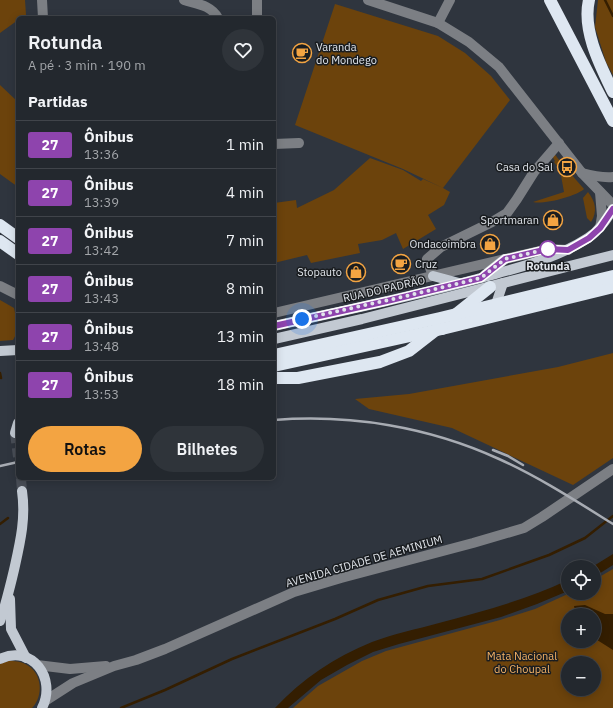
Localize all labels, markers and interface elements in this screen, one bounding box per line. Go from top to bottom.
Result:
button: heart [222,29,264,71]
text: Rotunda [28,30,102,54]
place label: Varanda do Mondego [316,40,377,67]
cafe icon: Varanda do Mondego [291,42,313,64]
text: A pé · 3 min · 190 m [28,57,146,74]
text: Partidas [28,92,88,111]
text: Ônibus [84,127,134,146]
text: 1 min [226,135,264,154]
text: 27 [42,136,58,154]
text: 13:36 [84,146,119,163]
bus stop icon: Casa do Sal [556,156,578,178]
place label: Casa do Sal [496,160,553,174]
text: Ônibus [84,175,134,194]
text: 4 min [226,183,264,202]
text: 27 [42,184,58,202]
text: 13:39 [84,194,119,211]
shop icon: Sportmaran [542,209,564,231]
place label: Sportmaran [481,213,539,227]
text: Ônibus [84,223,134,242]
text: 7 min [226,231,264,250]
text: 27 [42,232,58,250]
shop icon: Ondacoimbra [479,233,501,255]
place label: Ondacoimbra [409,237,476,251]
marker: Rotunda [539,240,557,258]
text: 13:42 [84,242,119,259]
cafe icon: Cruz [390,253,412,275]
place label: Cruz [415,257,437,271]
place label: Rotunda [526,259,570,273]
shop icon: Stopauto [345,261,367,283]
place label: Stopauto [297,265,342,279]
text: Ônibus [84,271,134,290]
street label: RUA DO PADRÃO [342,273,427,305]
text: 8 min [226,279,264,298]
text: 27 [42,280,58,298]
text: 13:43 [84,290,119,307]
your location [292,309,312,329]
text: Ônibus [84,319,134,338]
text: 13 min [217,327,264,346]
text: 27 [42,328,58,346]
text: 13:48 [84,338,119,355]
text: Ônibus [84,367,134,386]
text: 18 min [217,375,264,394]
text: 27 [42,376,58,394]
text: 13:53 [84,386,119,403]
button: Rotas [28,426,142,472]
button: Bilhetes [150,426,264,472]
street label: AVENIDA CIDADE DE AEMINIUM [284,532,444,590]
map controls [561,560,601,696]
button: locate [561,560,601,600]
button: + [561,608,601,648]
park label: Mata Nacional do Choupal [487,649,557,676]
button: − [561,656,601,696]

